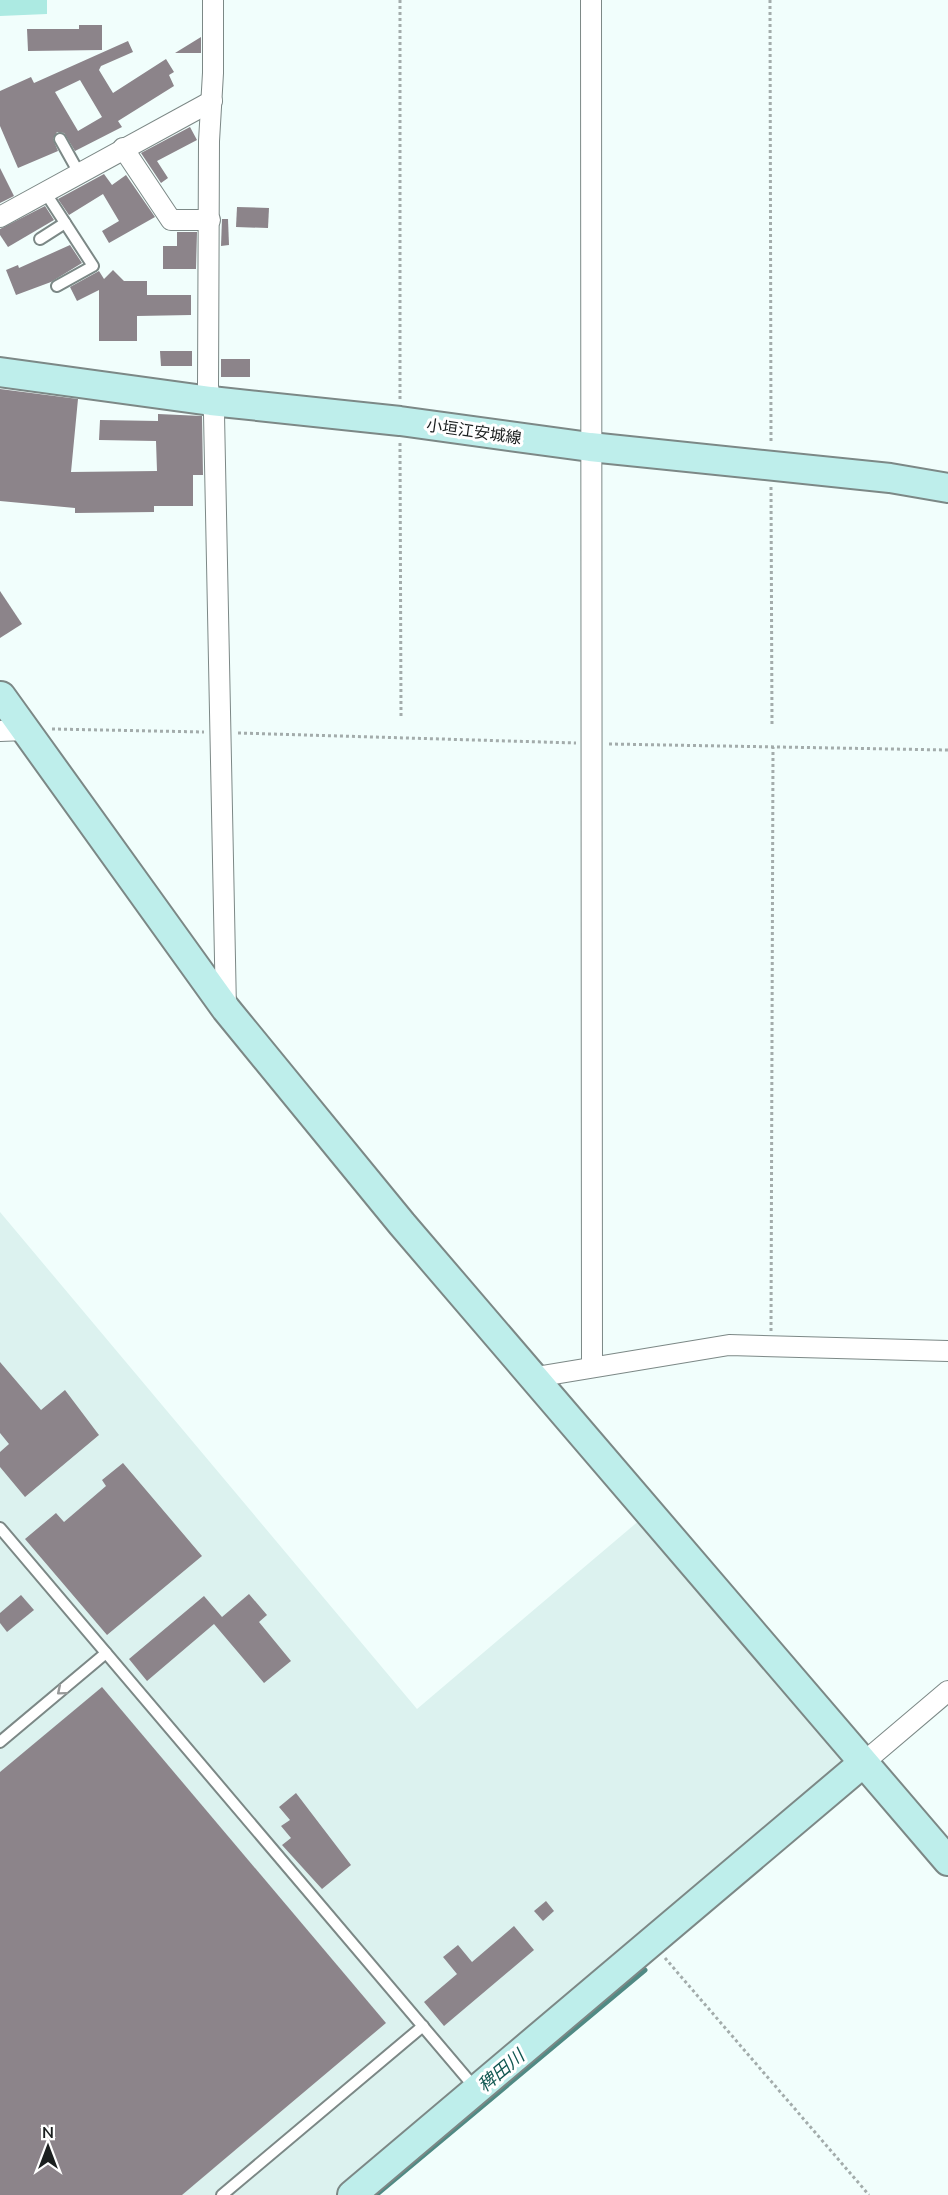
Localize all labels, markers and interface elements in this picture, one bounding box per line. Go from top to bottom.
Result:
street label: 小垣江安城線 [425,414,523,450]
one-way arrow [57,1683,68,1694]
water label: 稗田川 [473,2043,531,2098]
north arrow [18,2117,78,2177]
text: N [42,2122,54,2144]

